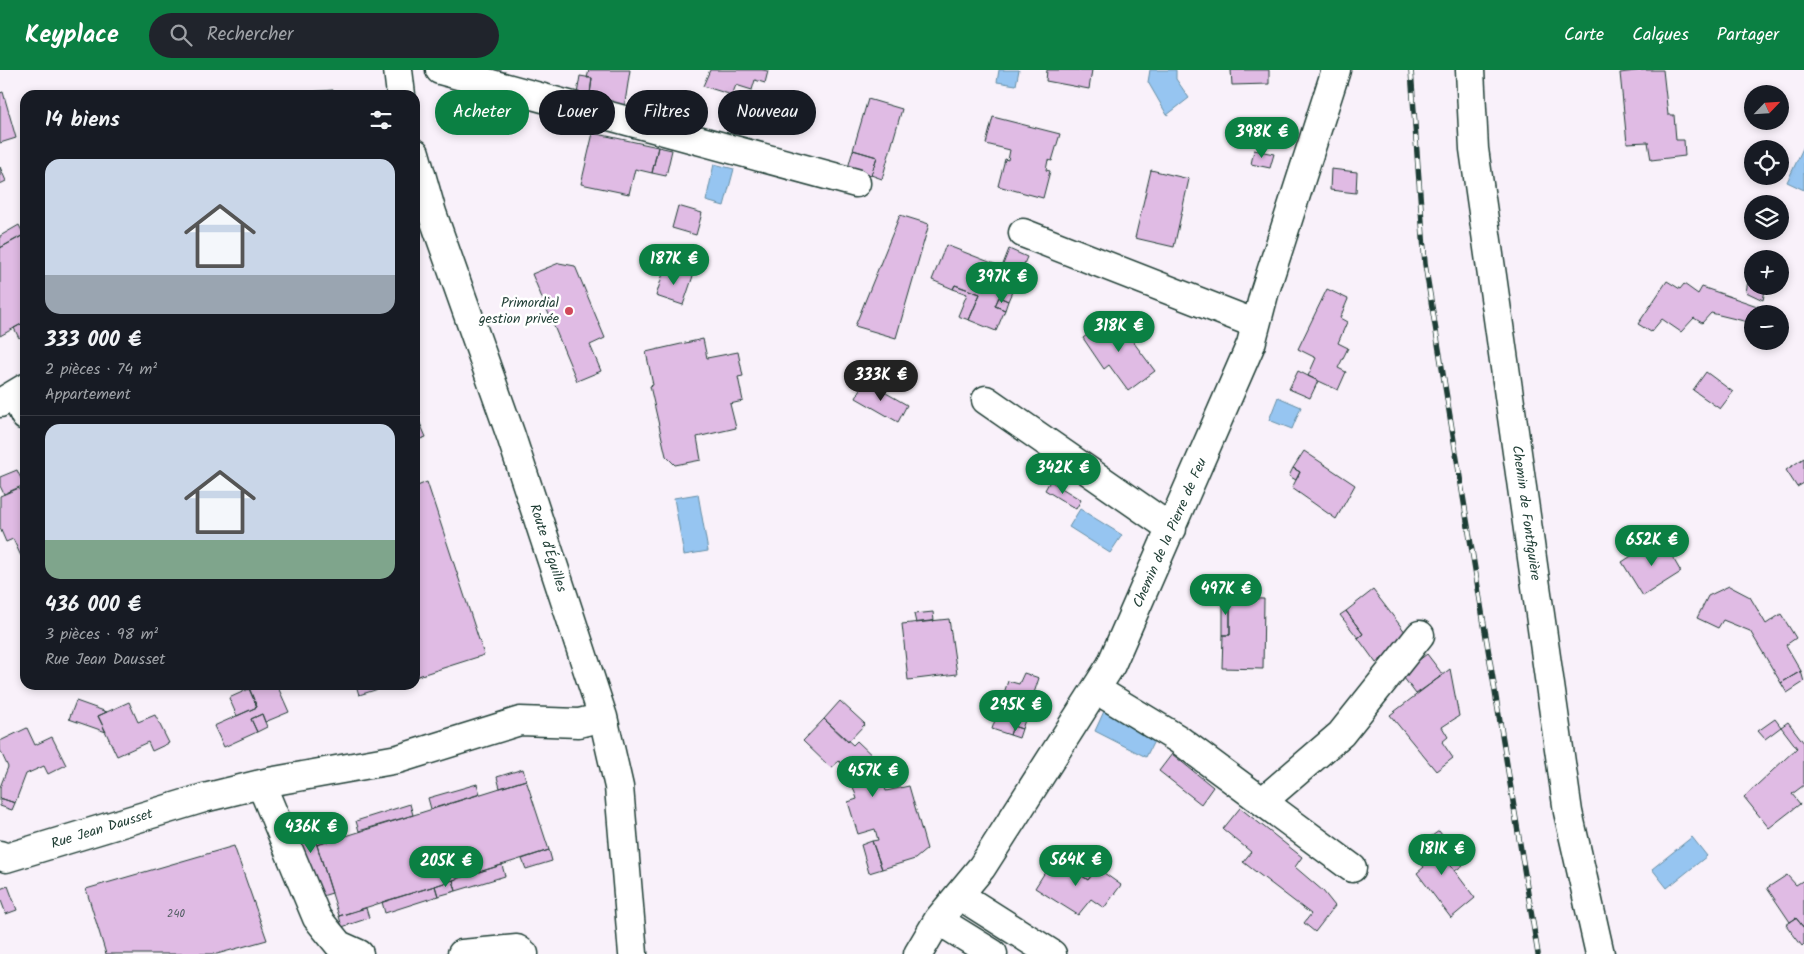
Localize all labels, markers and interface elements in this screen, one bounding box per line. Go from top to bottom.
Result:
search box [149,13,499,58]
text: Keyplace [25,16,119,55]
text: Rechercher [207,20,293,50]
icon: search [167,21,195,49]
text: Carte [1564,21,1604,50]
text: Calques [1632,21,1689,50]
text: Partager [1717,21,1779,50]
north arrow [1744,85,1789,130]
map controls [1744,85,1789,350]
chip: Acheter [435,90,529,135]
chip: Louer [539,90,615,135]
chip: Filtres [625,90,708,135]
chip: Nouveau [718,90,816,135]
text: 14 biens [45,104,120,137]
icon: filters [367,106,395,134]
pin: 398K € [1221,116,1303,159]
text: 398K € [1236,120,1288,145]
button: locate [1744,140,1789,185]
icon: home [175,191,265,281]
button: layers [1744,195,1789,240]
pin: 187K € [633,244,715,286]
text: 187K € [650,247,698,272]
button: + [1744,250,1789,295]
pin: 397K € [961,262,1043,304]
text: 397K € [977,265,1027,290]
place label: Primordial gestion privée [478,292,560,330]
marker: Primordial gestion privée [563,305,575,317]
button: − [1744,305,1789,350]
pin: 318K € [1078,310,1160,353]
text: 318K € [1095,314,1143,339]
text: 333 000 € [45,324,141,357]
text: 2 pièces · 74 m² [45,357,157,382]
pin: 333K € [840,360,922,402]
text: 333K € [855,363,907,388]
text: Appartement [45,382,131,407]
street label: Chemin de Fontfiguière [1506,444,1546,583]
pin: 342K € [1022,452,1104,495]
street label: Chemin de la Pierre de Feu [1127,454,1213,611]
text: 342K € [1037,456,1089,481]
icon: home [175,457,265,547]
street label: Route d'Éguilles [523,501,573,595]
pin: 652K € [1611,524,1693,567]
text: 652K € [1626,528,1678,553]
pin: 497K € [1185,574,1267,616]
text: 497K € [1201,577,1251,602]
text: 436 000 € [45,589,141,622]
text: 3 pièces · 98 m² [45,622,158,647]
text: Rue Jean Dausset [45,647,165,672]
pin: 295K € [975,690,1057,732]
text: 295K € [990,693,1042,718]
pin: 457K € [832,756,914,798]
text: 457K € [848,759,898,784]
street label: Rue Jean Dausset [48,803,156,855]
pin: 436K € [270,812,352,854]
text: 436K € [285,815,337,840]
pin: 181K € [1401,834,1483,876]
text: 181K € [1419,837,1465,862]
pin: 564K € [1035,844,1117,887]
pin: 205K € [405,846,487,888]
text: 564K € [1050,848,1102,873]
text: 205K € [420,849,472,874]
house number: 240 [167,905,185,923]

